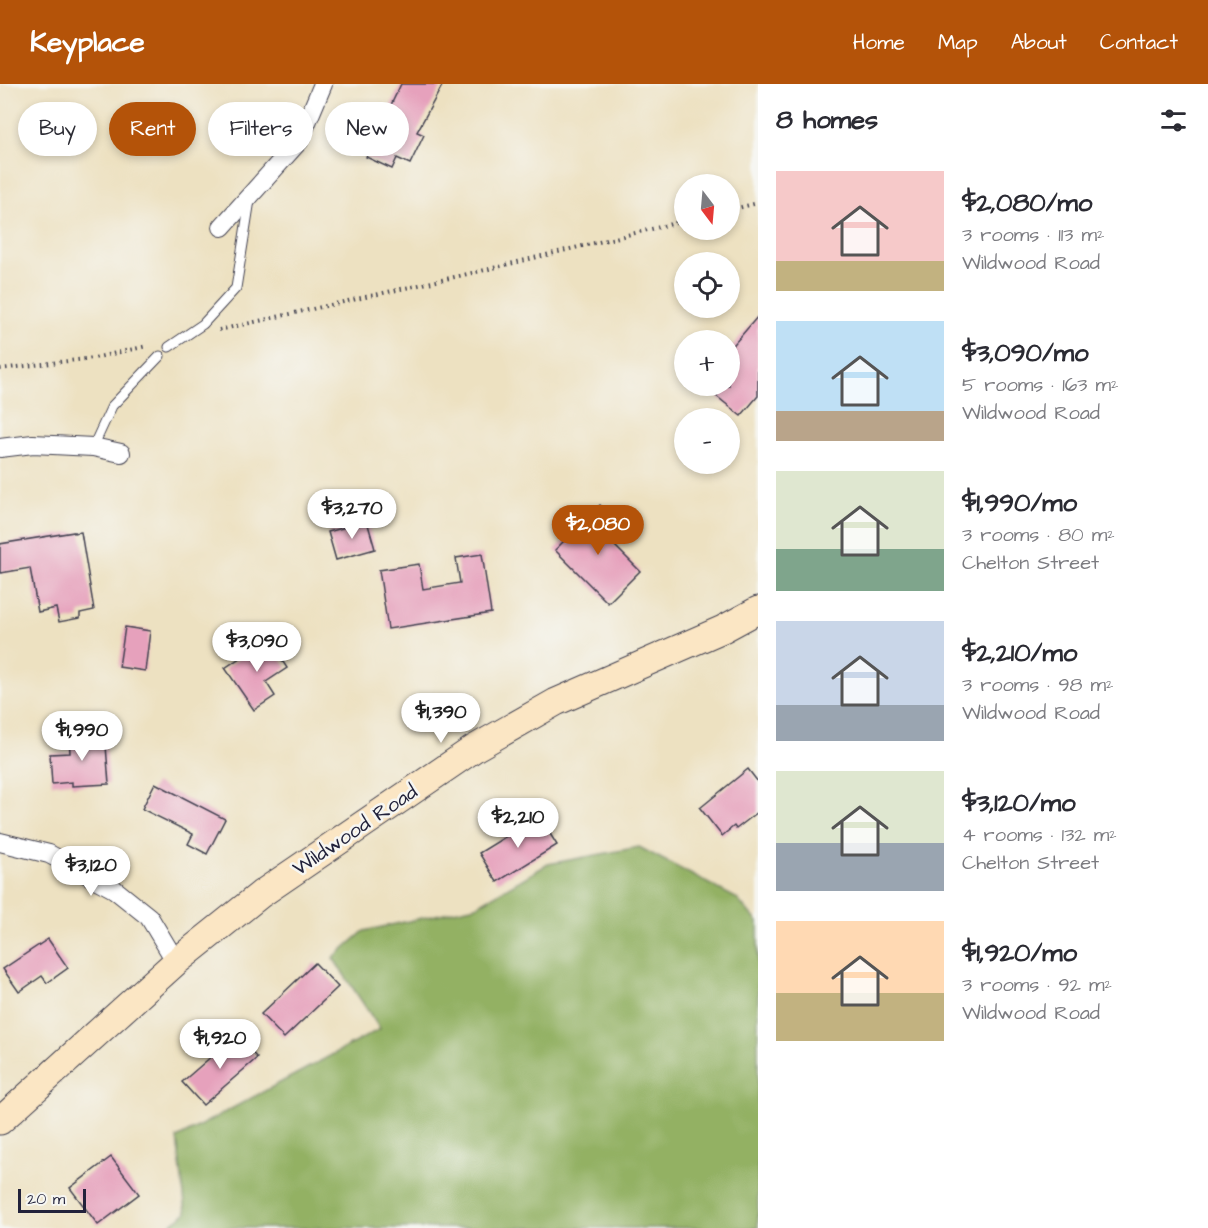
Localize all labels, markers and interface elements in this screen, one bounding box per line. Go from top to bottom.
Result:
text: Keyplace [30,23,145,62]
text: Home [853,28,905,57]
text: Map [938,28,978,57]
text: About [1011,28,1067,57]
text: Contact [1100,28,1178,57]
chip: Buy [18,102,97,156]
chip: Rent [109,102,196,156]
chip: Filters [208,102,313,156]
chip: New [325,102,409,156]
text: 8 homes [776,102,878,138]
icon: filters [1157,104,1190,137]
north arrow [674,174,740,240]
map controls [674,174,740,474]
text: $2,080/mo [962,185,1092,221]
icon: home [824,195,896,267]
text: 3 rooms · 113 m² [962,221,1105,249]
text: Wildwood Road [962,249,1100,277]
button: locate [674,252,740,318]
button: + [674,330,740,396]
text: $3,090/mo [962,335,1089,371]
icon: home [824,345,896,417]
text: 5 rooms · 163 m² [962,371,1118,399]
text: Wildwood Road [962,399,1100,427]
button: − [674,408,740,474]
text: $1,990/mo [962,485,1077,521]
pin: $3,270 [303,489,401,540]
text: $3,270 [321,494,383,522]
icon: home [824,495,896,567]
pin: $2,080 [549,505,647,556]
text: $2,080 [566,510,630,538]
text: 3 rooms · 80 m² [962,521,1115,549]
text: Chelton Street [962,549,1099,577]
pin: $3,090 [208,622,306,673]
text: $3,090 [226,627,288,655]
text: $2,210/mo [962,635,1077,671]
icon: home [824,645,896,717]
text: 3 rooms · 98 m² [962,671,1114,699]
pin: $1,390 [392,693,490,744]
text: $1,390 [415,698,467,726]
text: Wildwood Road [962,699,1100,727]
pin: $1,990 [33,711,131,762]
text: $1,990 [56,716,108,744]
street label: Wildwood Road [287,777,423,883]
text: $3,120/mo [962,785,1076,821]
icon: home [824,795,896,867]
pin: $2,210 [469,798,567,849]
text: $2,210 [492,803,544,831]
text: 4 rooms · 132 m² [962,821,1117,849]
pin: $3,120 [42,846,140,897]
text: Chelton Street [962,849,1099,877]
text: $3,120 [65,851,117,879]
text: $1,920/mo [962,935,1077,971]
icon: home [824,945,896,1017]
text: 3 rooms · 92 m² [962,971,1112,999]
text: Wildwood Road [962,999,1100,1027]
pin: $1,920 [171,1019,269,1070]
text: $1,920 [194,1024,246,1052]
scale bar [18,1186,86,1214]
text: 20 m [27,1188,65,1210]

